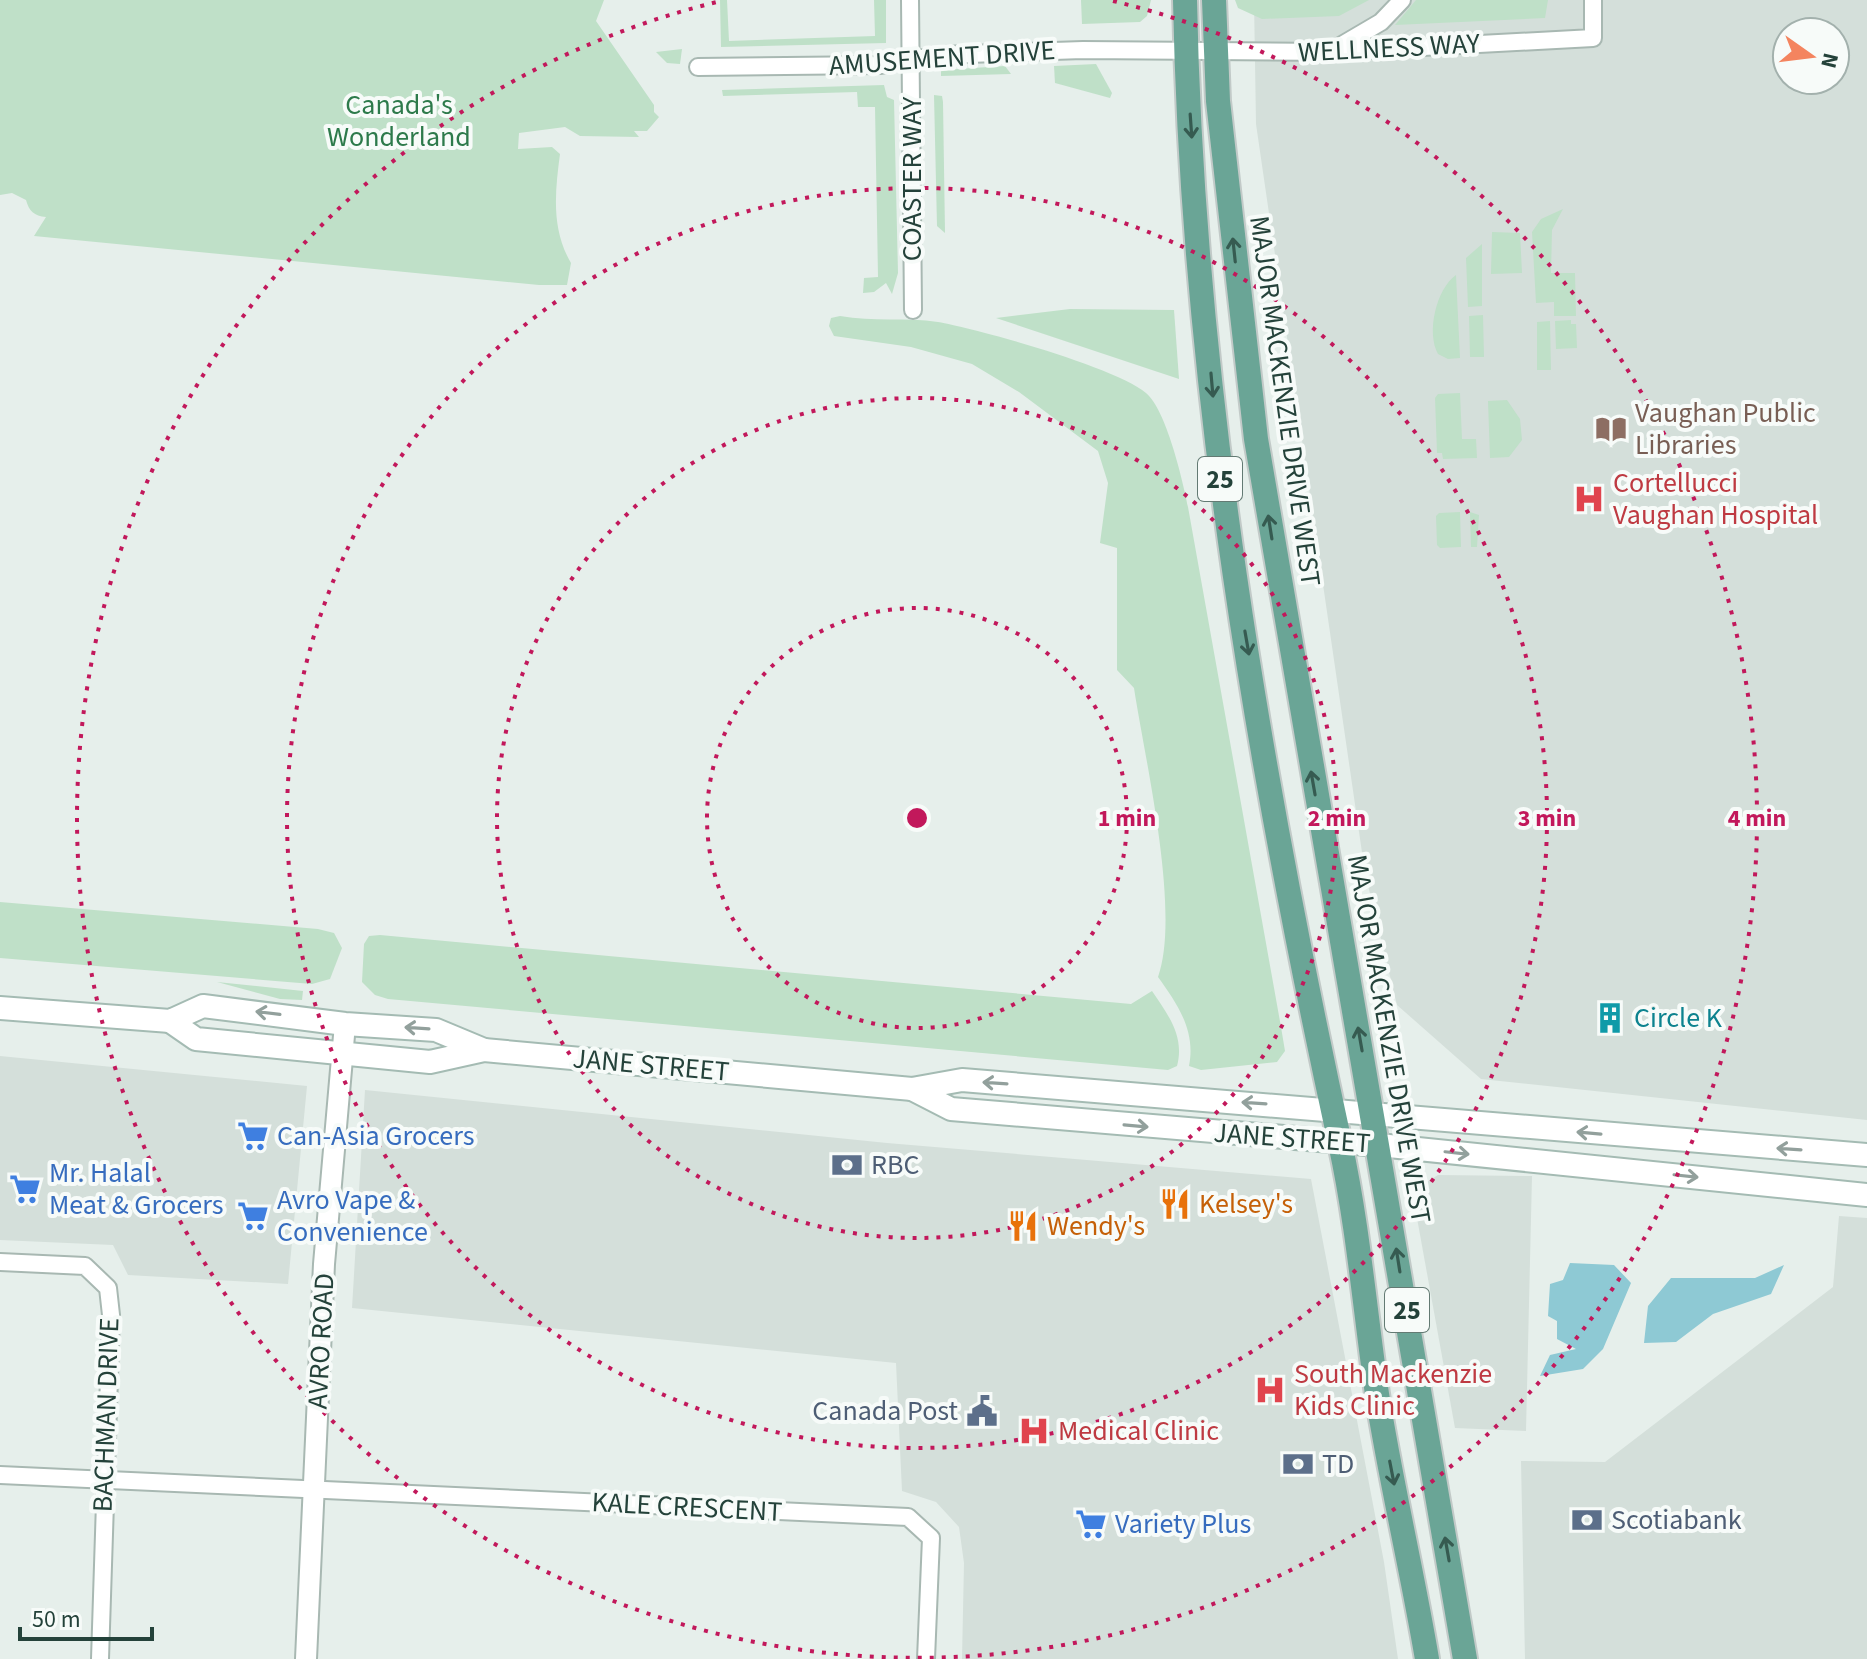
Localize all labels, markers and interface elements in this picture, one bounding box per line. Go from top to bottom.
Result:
north arrow [1771,16,1851,96]
street label: WELLNESS WAY [1297,23,1482,73]
street label: AMUSEMENT DRIVE [828,30,1056,86]
text: N [1812,50,1847,72]
park label: Canada's Wonderland [327,85,471,157]
street label: COASTER WAY [892,96,932,261]
one-way arrow [1184,112,1199,139]
street label: MAJOR MACKENZIE DRIVE WEST [1239,213,1331,589]
one-way arrow [1226,237,1241,264]
one-way arrow [1205,371,1220,398]
place label: Vaughan Public Libraries [1635,393,1816,465]
library icon: Vaughan Public Libraries [1594,412,1628,446]
road number: 25 [1198,457,1242,501]
place label: Cortellucci Vaughan Hospital [1613,463,1818,535]
hospital icon: Cortellucci Vaughan Hospital [1572,482,1606,516]
one-way arrow [1261,515,1276,540]
one-way arrow [1240,630,1255,655]
one-way arrow [1305,771,1320,797]
text: 1 min [1098,801,1156,836]
text: 2 min [1308,801,1366,836]
text: 3 min [1518,801,1576,836]
text: 4 min [1728,801,1786,836]
centre of rings [903,804,931,832]
street label: MAJOR MACKENZIE DRIVE WEST [1337,852,1441,1226]
place label: Circle K [1634,998,1723,1038]
building icon: Circle K [1593,1001,1627,1035]
one-way arrow [256,1005,281,1020]
one-way arrow [404,1020,431,1035]
one-way arrow [1351,1027,1366,1053]
street label: JANE STREET [571,1038,731,1092]
one-way arrow [982,1075,1009,1090]
one-way arrow [1241,1095,1268,1110]
street label: JANE STREET [1212,1113,1372,1163]
place label: Can-Asia Grocers [277,1116,475,1156]
one-way arrow [1122,1118,1148,1133]
supermarket icon: Can-Asia Grocers [236,1119,270,1153]
one-way arrow [1576,1125,1603,1140]
one-way arrow [1776,1141,1803,1156]
place label: RBC [871,1145,919,1185]
one-way arrow [1443,1145,1470,1160]
bank icon: RBC [830,1148,864,1182]
place label: Mr. Halal Meat & Grocers [49,1153,224,1225]
one-way arrow [1672,1169,1699,1184]
supermarket icon: Mr. Halal Meat & Grocers [8,1172,42,1206]
place label: Avro Vape & Convenience [277,1180,428,1252]
place label: Kelsey's [1199,1184,1293,1224]
restaurant icon: Kelsey's [1158,1187,1192,1221]
supermarket icon: Avro Vape & Convenience [236,1199,270,1233]
place label: Wendy's [1047,1206,1145,1246]
restaurant icon: Wendy's [1006,1209,1040,1243]
one-way arrow [1390,1248,1405,1273]
street label: AVRO ROAD [297,1272,345,1410]
road number: 25 [1385,1288,1429,1332]
street label: BACHMAN DRIVE [83,1317,129,1513]
place label: South Mackenzie Kids Clinic [1294,1354,1492,1426]
hospital icon: South Mackenzie Kids Clinic [1253,1373,1287,1407]
place label: Canada Post [812,1391,959,1431]
public building icon: Canada Post [965,1394,999,1428]
place label: Medical Clinic [1058,1411,1219,1451]
hospital icon: Medical Clinic [1017,1414,1051,1448]
place label: TD [1322,1444,1354,1484]
bank icon: TD [1281,1447,1315,1481]
one-way arrow [1385,1460,1400,1485]
street label: KALE CRESCENT [591,1482,783,1532]
place label: Scotiabank [1611,1500,1742,1540]
bank icon: Scotiabank [1570,1503,1604,1537]
place label: Variety Plus [1115,1504,1251,1544]
supermarket icon: Variety Plus [1074,1507,1108,1541]
one-way arrow [1438,1537,1453,1563]
scale bar [20,1591,152,1641]
text: 50 m [32,1602,81,1637]

